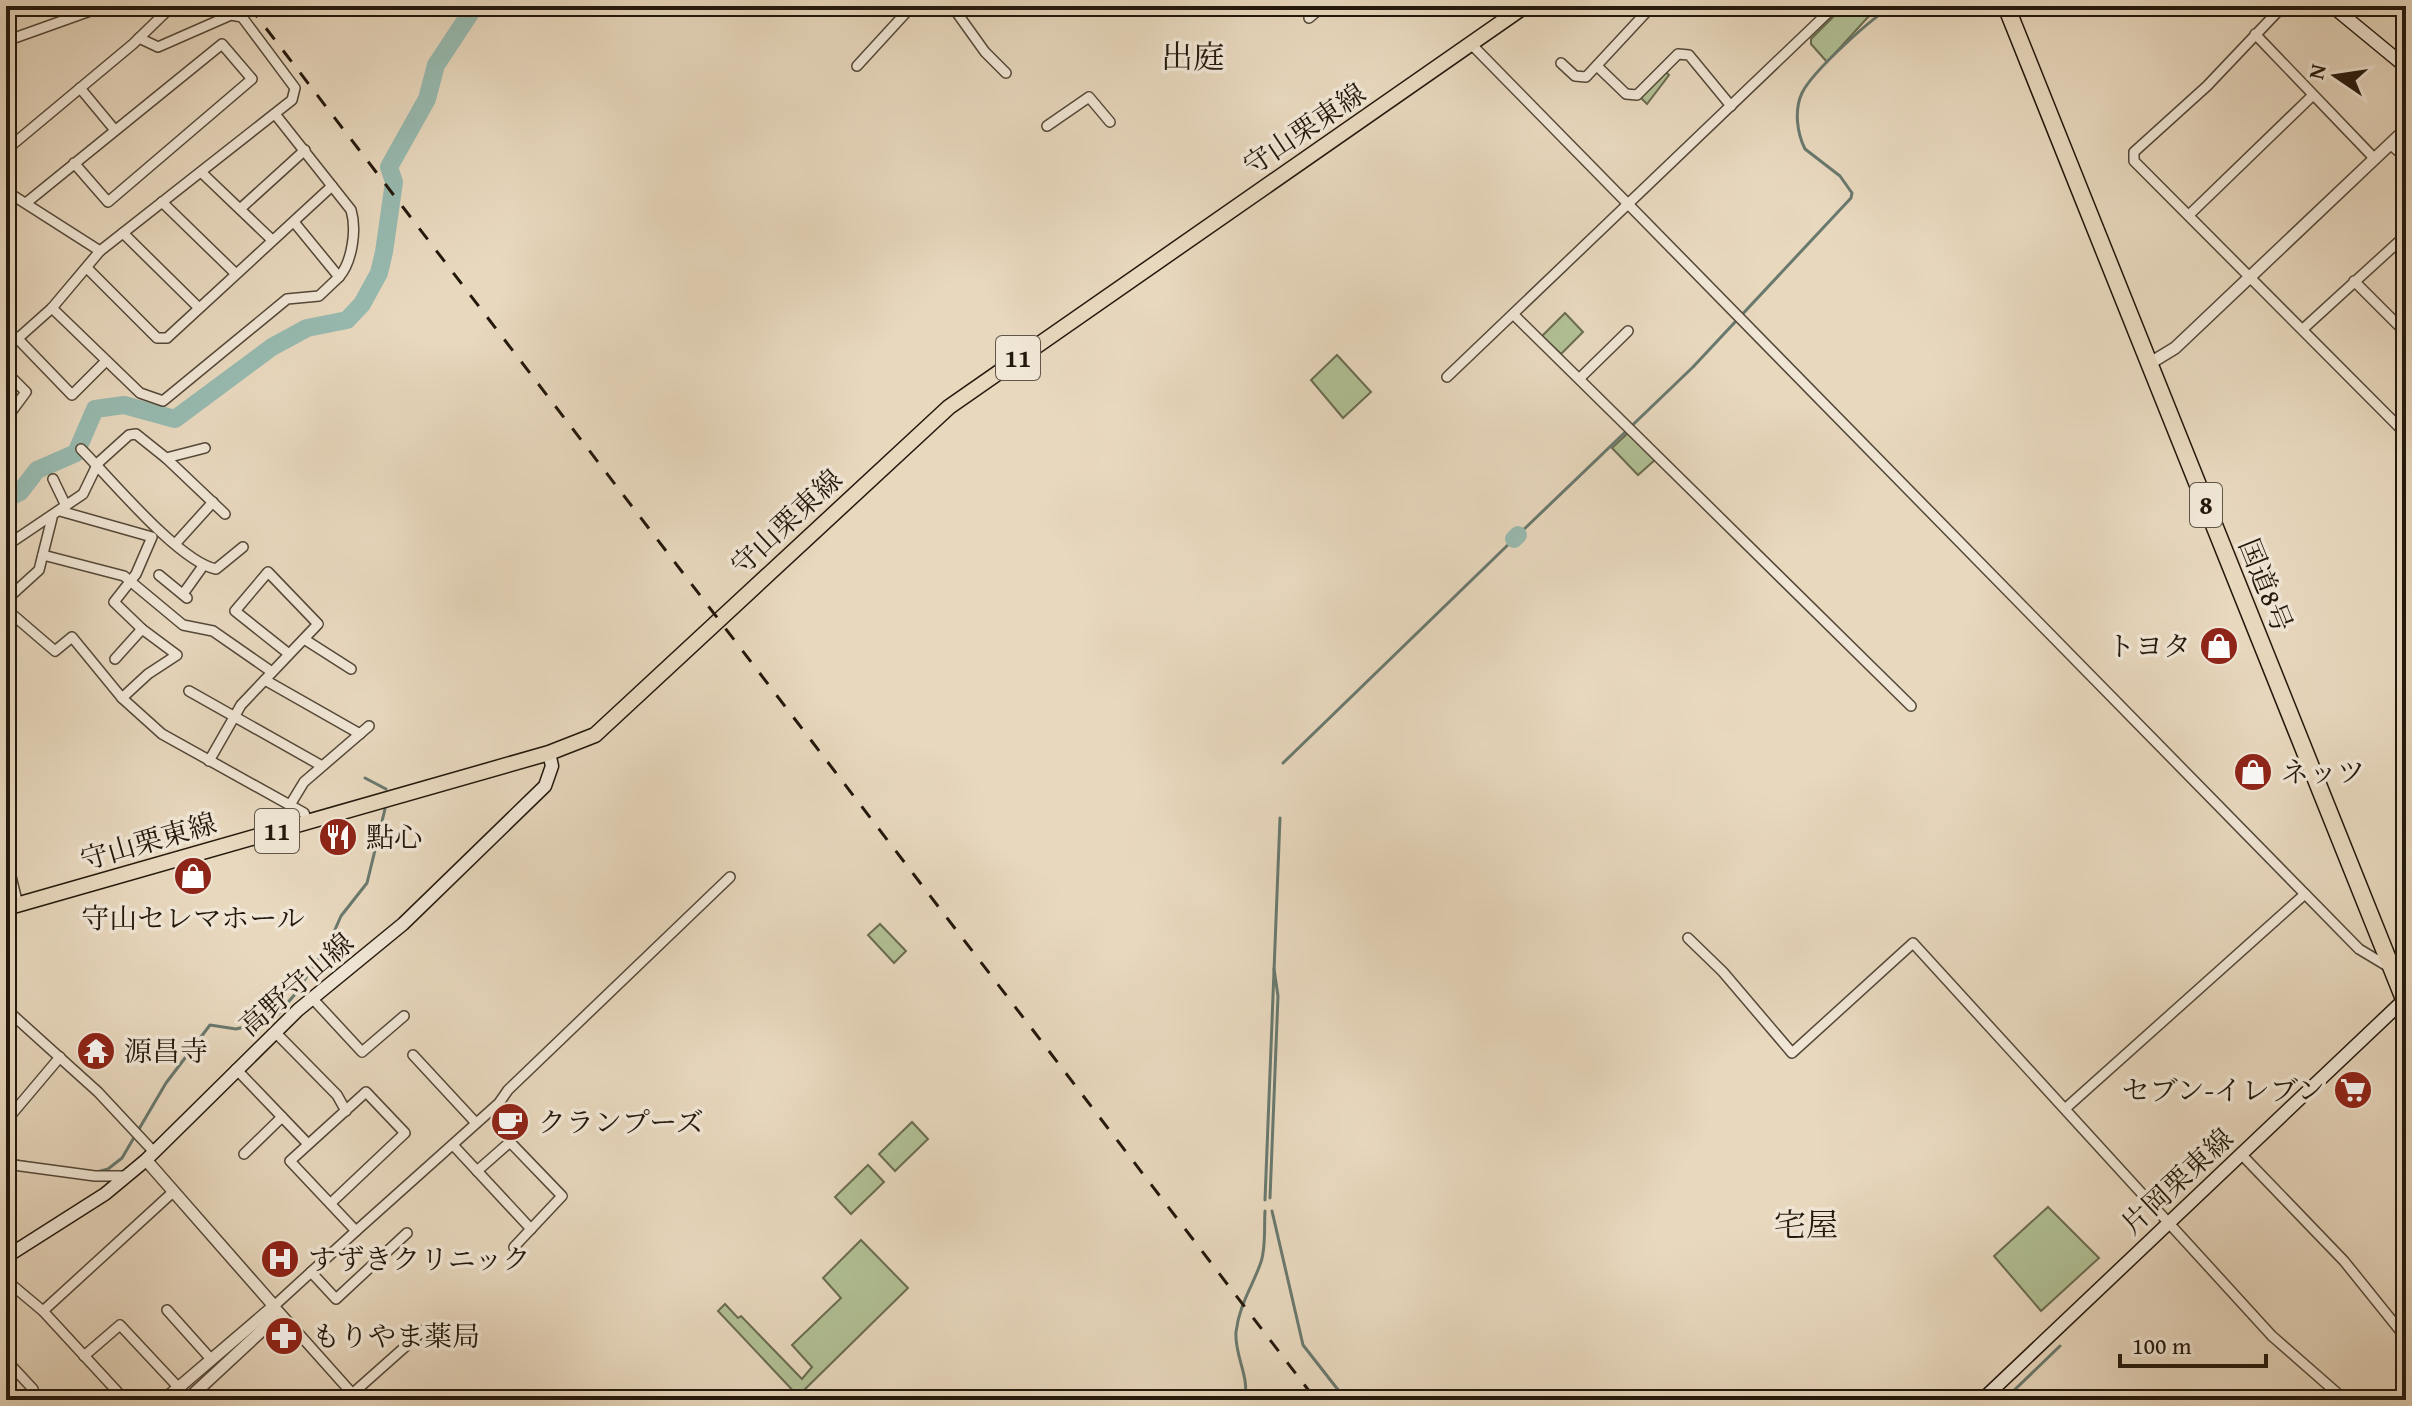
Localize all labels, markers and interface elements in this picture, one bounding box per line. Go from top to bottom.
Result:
district label: 出庭 [1161,33,1225,80]
north arrow [2296,36,2376,116]
text: N [2299,60,2334,82]
street label: 守山栗東線 [1234,72,1373,185]
road number: 11 [996,336,1040,380]
street label: 守山栗東線 [720,459,851,584]
road number: 8 [2190,483,2222,527]
street label: 国道8号 [2229,532,2304,638]
place label: トヨタ [2107,625,2191,666]
shop icon: トヨタ [2198,625,2240,667]
shop icon: ネッツ [2232,751,2274,793]
place label: ネッツ [2281,751,2365,792]
street label: 守山栗東線 [75,802,221,880]
road number: 11 [255,809,299,853]
restaurant icon: 點心 [317,816,359,858]
place label: 點心 [366,816,422,857]
shop icon: 守山セレマホール [172,855,214,897]
place label: 守山セレマホール [81,897,305,938]
street label: 高野守山線 [229,922,362,1045]
temple icon: 源昌寺 [75,1030,117,1072]
place label: 源昌寺 [124,1030,208,1071]
place label: セブン-イレブン [2122,1069,2325,1110]
supermarket icon: セブン-イレブン [2332,1069,2374,1111]
cafe icon: クランプーズ [489,1101,531,1143]
place label: クランプーズ [538,1101,704,1142]
street label: 片岡栗東線 [2111,1118,2242,1243]
district label: 宅屋 [1774,1201,1838,1248]
hospital icon: すずきクリニック [259,1238,301,1280]
place label: すずきクリニック [308,1238,531,1279]
pharmacy icon: もりやま薬局 [263,1315,305,1357]
place label: もりやま薬局 [312,1315,480,1356]
scale bar [2120,1318,2266,1368]
text: 100 m [2132,1328,2192,1363]

